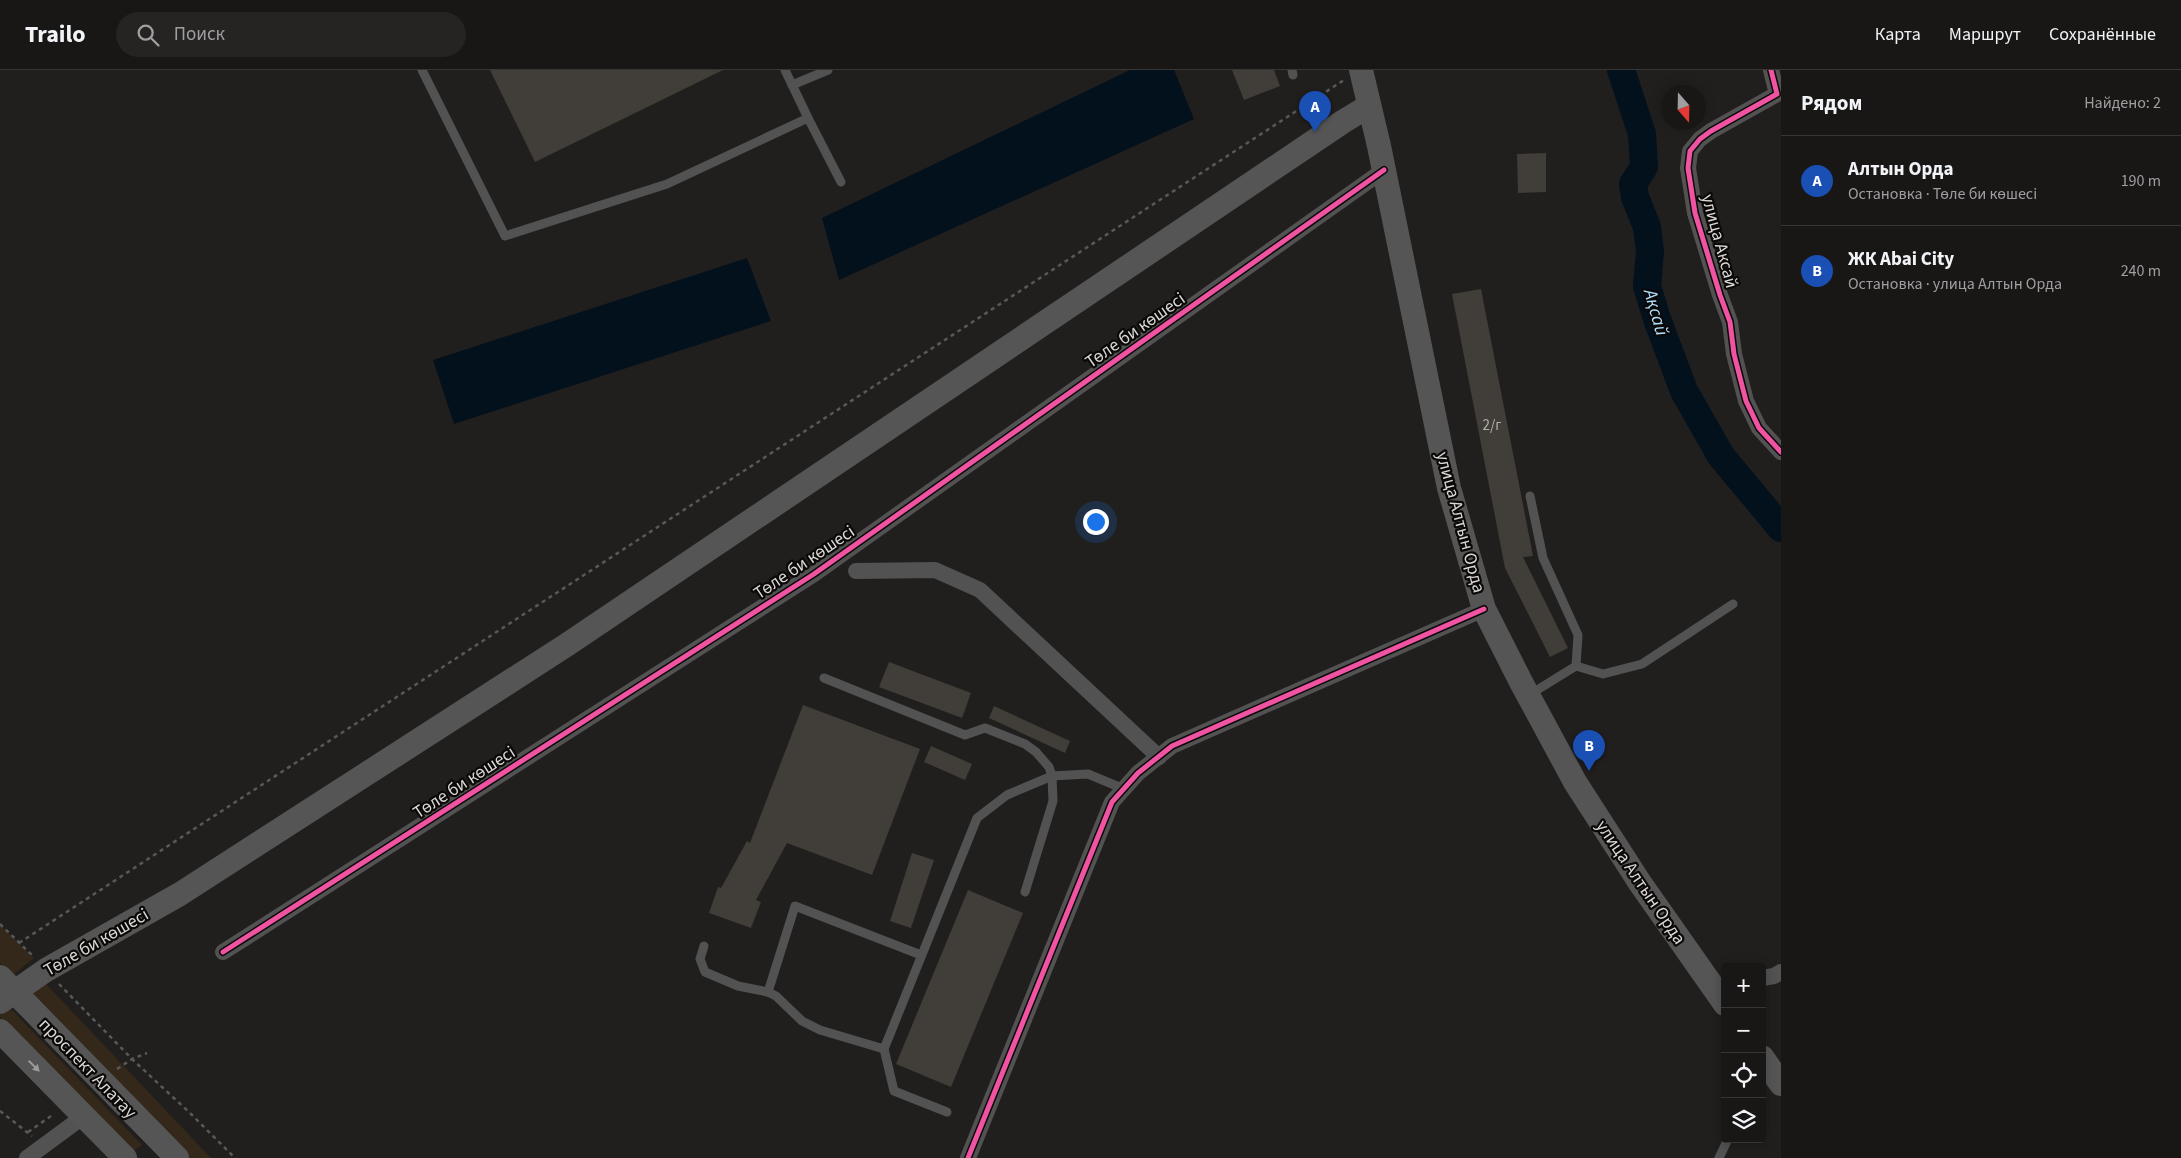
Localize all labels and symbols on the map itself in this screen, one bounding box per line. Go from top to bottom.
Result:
north arrow [1661,85,1706,130]
pin: A [1299,91,1331,132]
street label: улица Аксай [1695,191,1744,291]
water label: Ақсай [1636,285,1675,339]
street label: Төле би көшесі [1080,287,1190,374]
house number: 2/г [1483,415,1501,436]
street label: улица Алтын Орда [1430,449,1491,596]
your location [1083,509,1109,535]
street label: Төле би көшесі [749,519,860,606]
pin: B [1573,730,1605,771]
street label: Төле би көшесі [408,740,520,825]
street label: улица Алтын Орда [1590,815,1692,949]
street label: Төле би көшесі [39,902,153,983]
street label: проспект Алатау [33,1012,143,1125]
one-way arrow [28,1060,40,1072]

